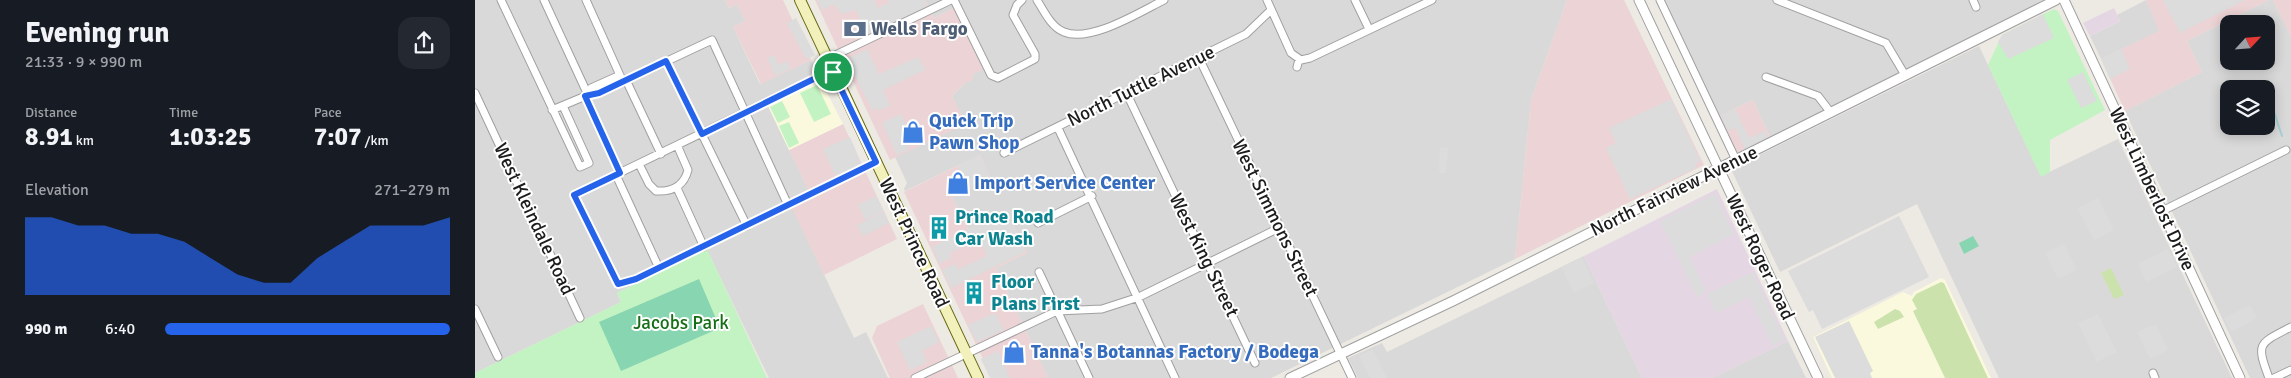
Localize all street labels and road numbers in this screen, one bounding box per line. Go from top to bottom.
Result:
street label: North Tuttle Avenue [1063,40,1219,132]
street label: West Limberlost Drive [2104,104,2200,274]
street label: West Simmons Street [1226,135,1324,301]
street label: West Kleindale Road [488,139,580,299]
street label: North Fairview Avenue [1586,140,1762,242]
street label: West Prince Road [873,174,955,312]
street label: West King Street [1164,189,1244,321]
street label: West Roger Road [1720,190,1800,324]

